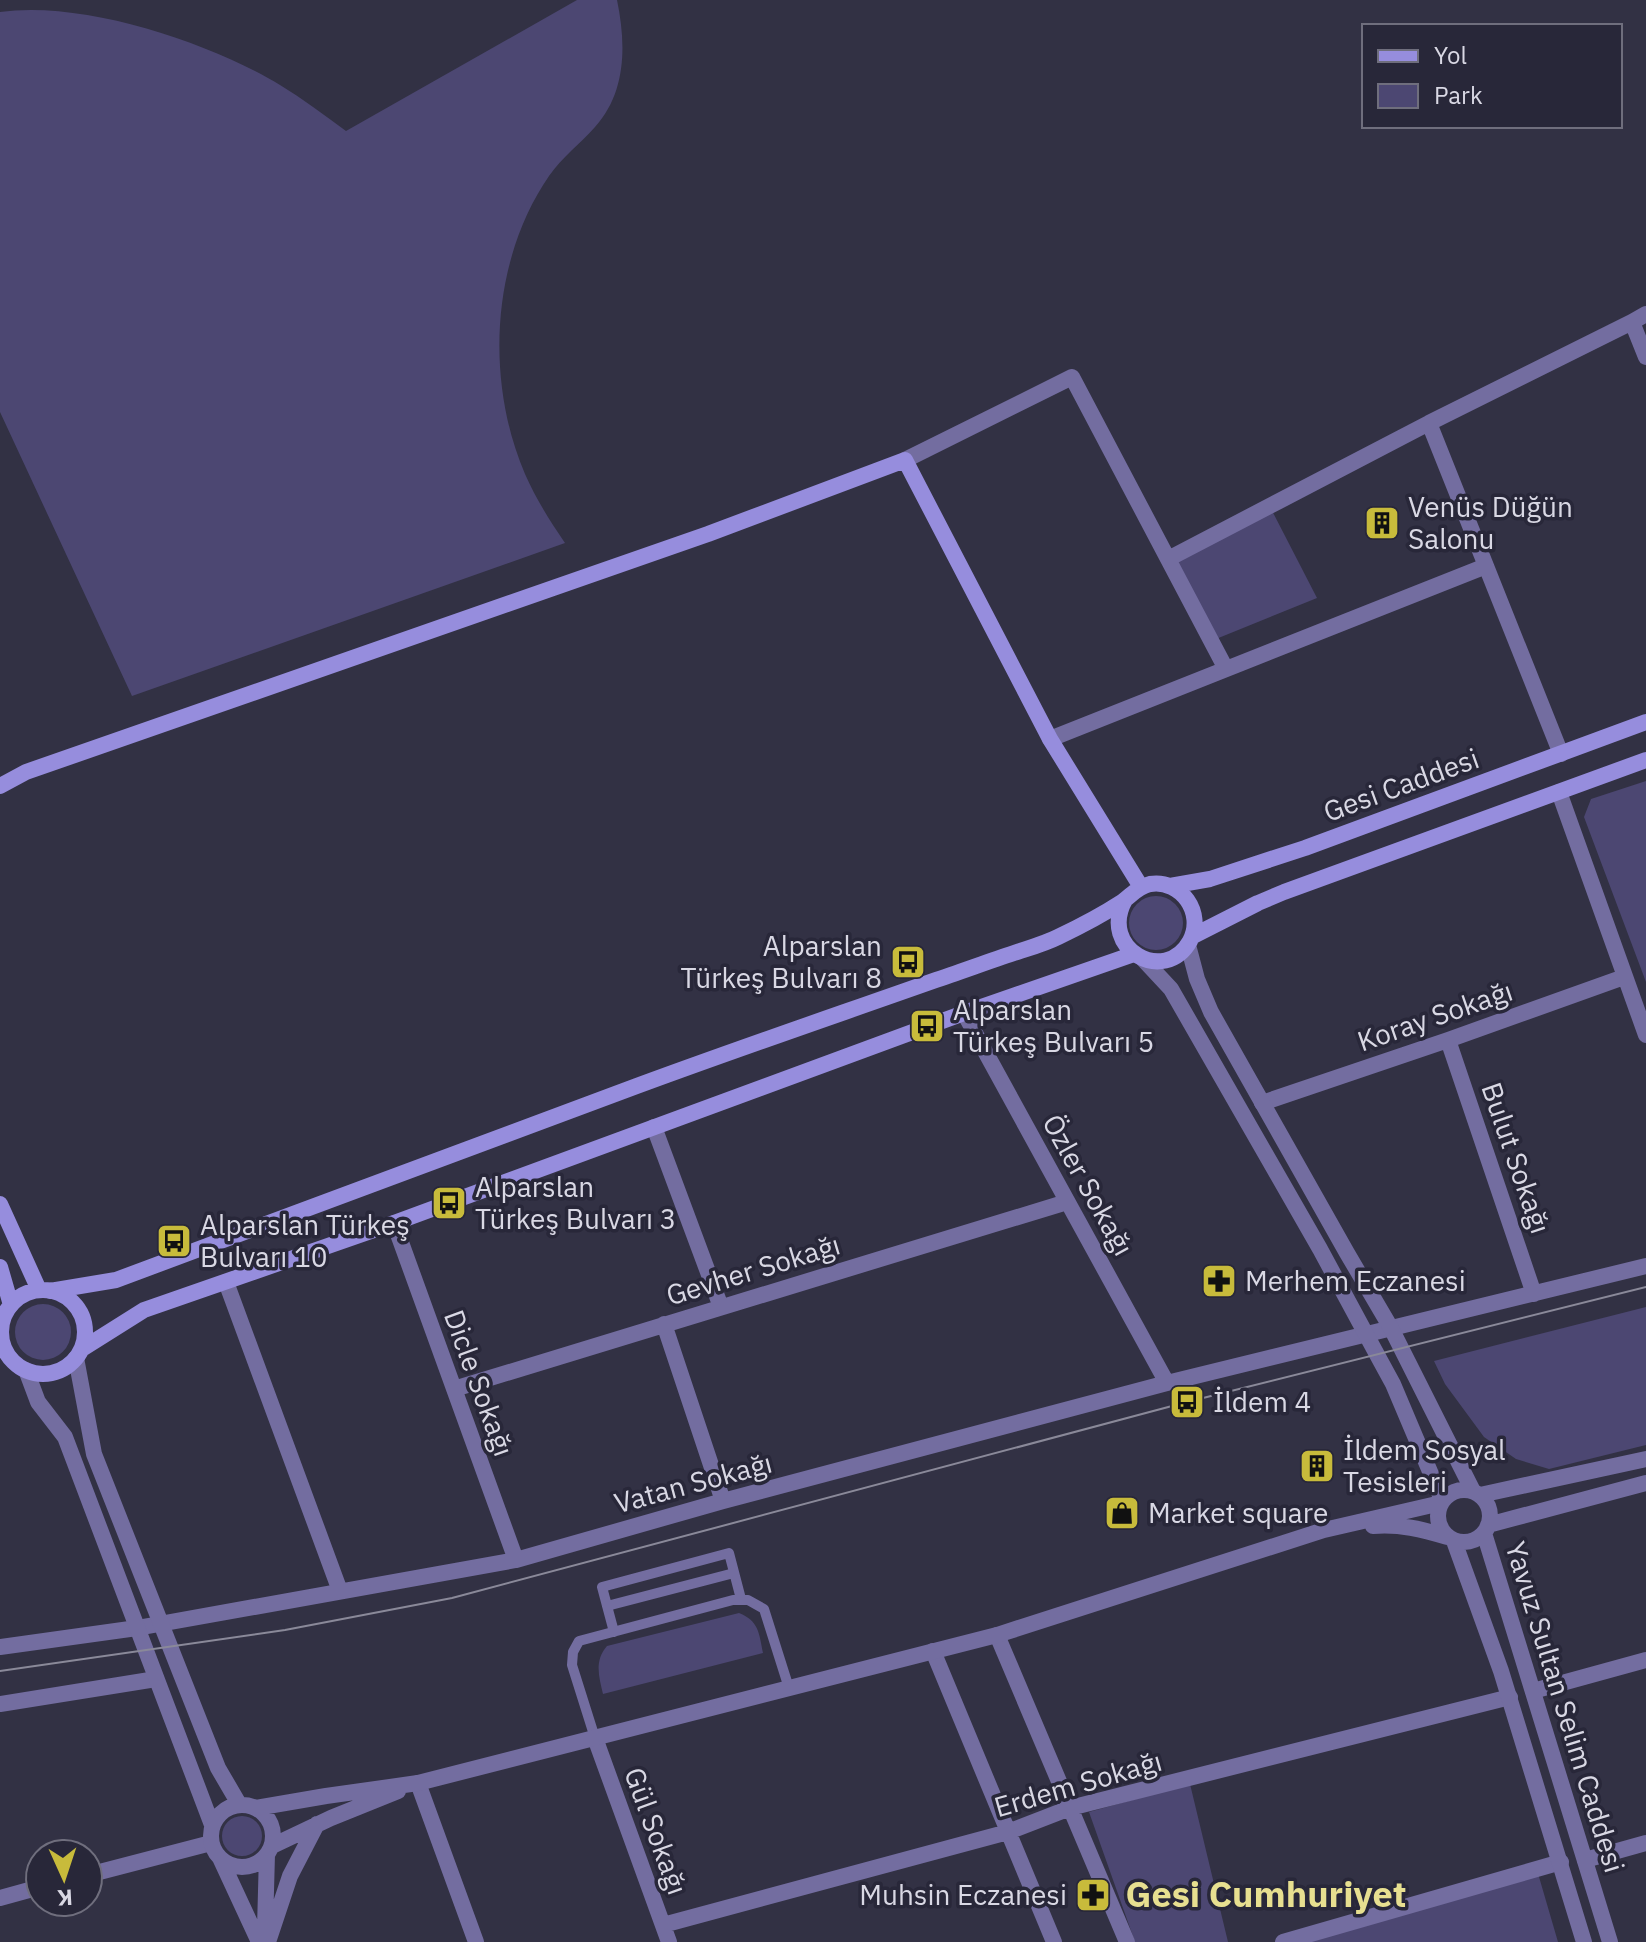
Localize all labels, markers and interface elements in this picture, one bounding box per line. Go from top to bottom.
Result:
legend [1362,24,1622,128]
text: Yol [1434,39,1467,71]
text: Park [1434,79,1483,111]
place label: Venüs Düğün Salonu [1408,488,1573,557]
building icon: Venüs Düğün Salonu [1363,504,1401,542]
street label: Gesi Caddesi [1318,739,1484,830]
place label: Alparslan Türkeş Bulvarı 8 [681,927,882,996]
bus stop icon: Alparslan Türkeş Bulvarı 8 [889,943,927,981]
street label: Koray Sokağı [1352,972,1517,1059]
place label: Alparslan Türkeş Bulvarı 5 [953,991,1154,1060]
bus stop icon: Alparslan Türkeş Bulvarı 5 [908,1007,946,1045]
street label: Bulut Sokağı [1473,1077,1560,1238]
street label: Özler Sokağı [1034,1108,1142,1262]
place label: Alparslan Türkeş Bulvarı 3 [475,1168,676,1237]
bus stop icon: Alparslan Türkeş Bulvarı 3 [430,1184,468,1222]
place label: Alparslan Türkeş Bulvarı 10 [200,1206,410,1275]
bus stop icon: Alparslan Türkeş Bulvarı 10 [155,1222,193,1260]
street label: Gevher Sokağı [661,1226,844,1314]
pharmacy icon: Merhem Eczanesi [1200,1262,1238,1300]
place label: Merhem Eczanesi [1245,1262,1466,1299]
street label: Dicle Sokağı [436,1305,523,1461]
bus stop icon: İldem 4 [1168,1383,1206,1421]
place label: İldem 4 [1213,1383,1311,1420]
place label: İldem Sosyal Tesisleri [1343,1431,1506,1500]
street label: Vatan Sokağı [610,1444,776,1521]
building icon: İldem Sosyal Tesisleri [1298,1447,1336,1485]
shop icon: Market square [1103,1494,1141,1532]
place label: Market square [1148,1494,1328,1531]
street label: Yavuz Sultan Selim Caddesi [1497,1537,1634,1877]
street label: Erdem Sokağı [990,1742,1166,1825]
street label: Gül Sokağı [616,1762,697,1900]
north arrow [24,1838,104,1918]
district label: Gesi Cumhuriyet [1126,1870,1406,1917]
place label: Muhsin Eczanesi [859,1876,1067,1913]
pharmacy icon: Muhsin Eczanesi [1074,1876,1112,1914]
text: K [56,1884,73,1913]

